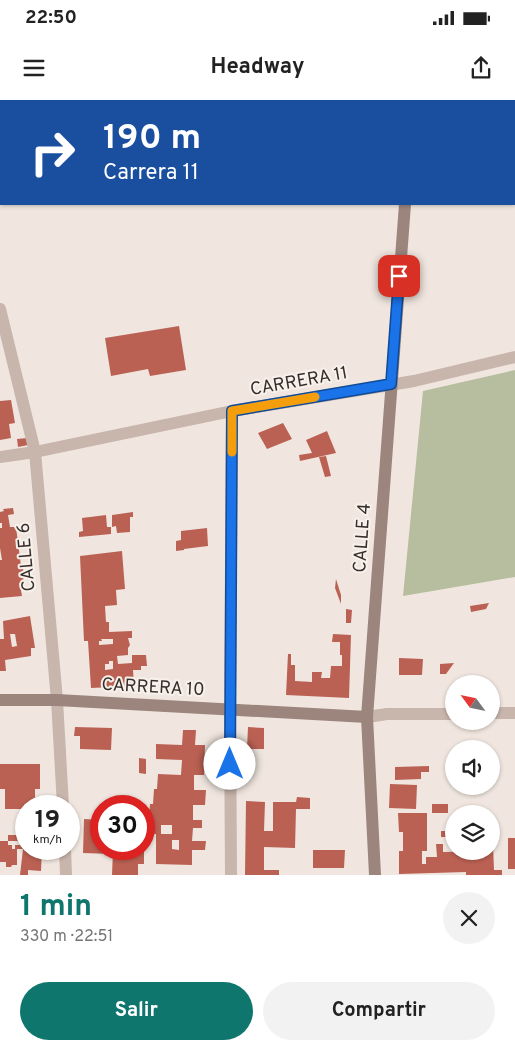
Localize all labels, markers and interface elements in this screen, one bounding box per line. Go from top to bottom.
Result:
text: 22:50 [25,6,77,30]
icon: menu [20,54,48,82]
text: Headway [211,54,304,81]
icon: share [467,54,495,82]
text: 190 m [103,117,201,161]
icon: right [20,120,85,185]
text: Carrera 11 [103,160,199,187]
pin [378,255,420,297]
icon: arrive [385,262,413,290]
street label: CARRERA 11 [249,362,349,402]
street label: CALLE 4 [349,503,377,573]
street label: CALLE 6 [13,522,41,592]
street label: CARRERA 10 [101,674,205,702]
north arrow [445,675,500,730]
map controls [445,675,500,860]
position arrow [203,737,255,789]
button: sound [445,740,500,795]
speed limit sign: 30 [90,795,155,860]
text: 19 [35,805,60,837]
button: layers [445,805,500,860]
text: km/h [33,832,62,848]
text: 1 min [20,889,92,926]
button: close [443,892,495,944]
text: 330 m · 22:51 [20,927,113,947]
button: Salir [20,982,253,1040]
button: Compartir [263,982,495,1040]

